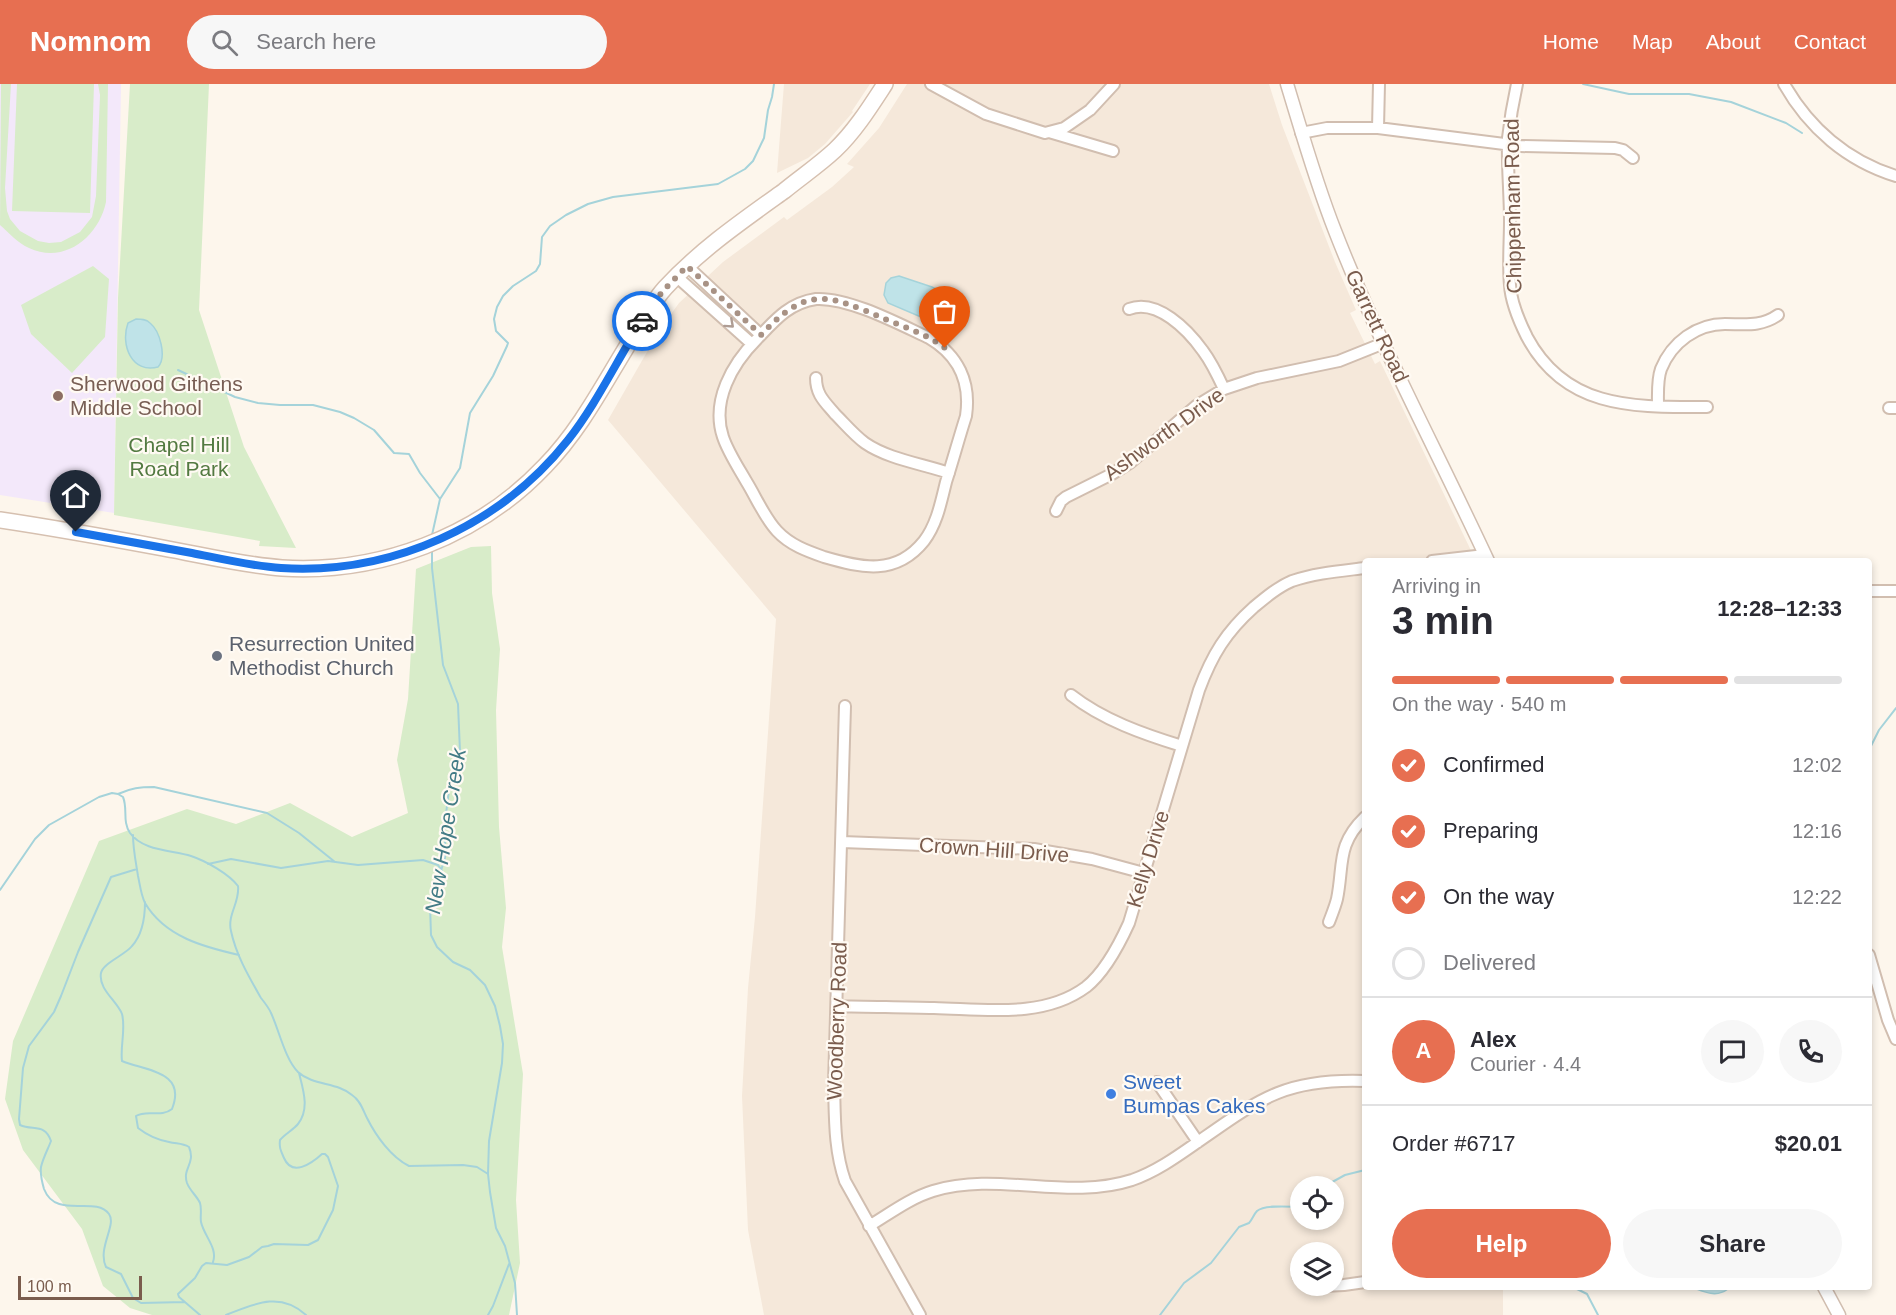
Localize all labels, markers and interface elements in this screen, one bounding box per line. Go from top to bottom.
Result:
search box [187,15,607,69]
text: Nomnom [30,26,151,57]
icon: search [208,26,241,59]
text: Search here [256,29,376,54]
text: Home [1543,30,1599,53]
text: Map [1632,30,1673,53]
text: About [1706,30,1761,53]
text: Contact [1794,30,1866,53]
street label: Chippenham Road [1499,118,1526,294]
street label: Garrett Road [1341,266,1414,386]
pin [919,286,970,348]
courier [612,291,672,351]
icon: bag [928,295,961,328]
icon: car [626,305,659,338]
one-way arrow [723,317,734,328]
place label: Sherwood Githens Middle School [70,372,243,419]
street label: Ashworth Drive [1099,382,1228,485]
marker: Sherwood Githens Middle School [51,389,65,403]
park label: Chapel Hill Road Park [128,433,230,480]
pin [50,470,101,532]
icon: home [59,479,92,512]
text: Arriving in [1392,575,1481,597]
text: 12:28–12:33 [1717,596,1842,621]
text: 3 min [1392,599,1494,642]
place label: Resurrection United Methodist Church [229,632,415,679]
marker: Resurrection United Methodist Church [210,649,224,663]
text: On the way · 540 m [1392,693,1567,715]
water label: New Hope Creek [420,745,471,916]
icon: check [1392,749,1425,782]
text: Confirmed [1443,752,1544,777]
text: 12:02 [1792,754,1842,776]
street label: Kelly Drive [1122,808,1173,910]
icon: check [1392,815,1425,848]
text: Preparing [1443,818,1538,843]
text: 12:16 [1792,820,1842,842]
street label: Crown Hill Drive [918,833,1070,866]
icon: check [1392,881,1425,914]
text: On the way [1443,884,1554,909]
text: 12:22 [1792,886,1842,908]
street label: Woodberry Road [822,941,851,1101]
text: Delivered [1443,950,1536,975]
button: chat [1701,1020,1764,1083]
button: phone [1779,1020,1842,1083]
text: Alex [1470,1027,1516,1052]
text: A [1416,1038,1431,1063]
text: Courier · 4.4 [1470,1053,1581,1075]
place label: Sweet Bumpas Cakes [1123,1070,1265,1117]
marker: Sweet Bumpas Cakes [1104,1087,1118,1101]
text: Order #6717 [1392,1131,1516,1156]
text: $20.01 [1775,1131,1842,1156]
map controls [1290,1176,1344,1296]
button: locate [1290,1176,1344,1230]
button: Help [1392,1209,1611,1278]
button: Share [1623,1209,1842,1278]
button: layers [1290,1242,1344,1296]
scale bar [18,1273,142,1300]
text: 100 m [27,1278,71,1295]

